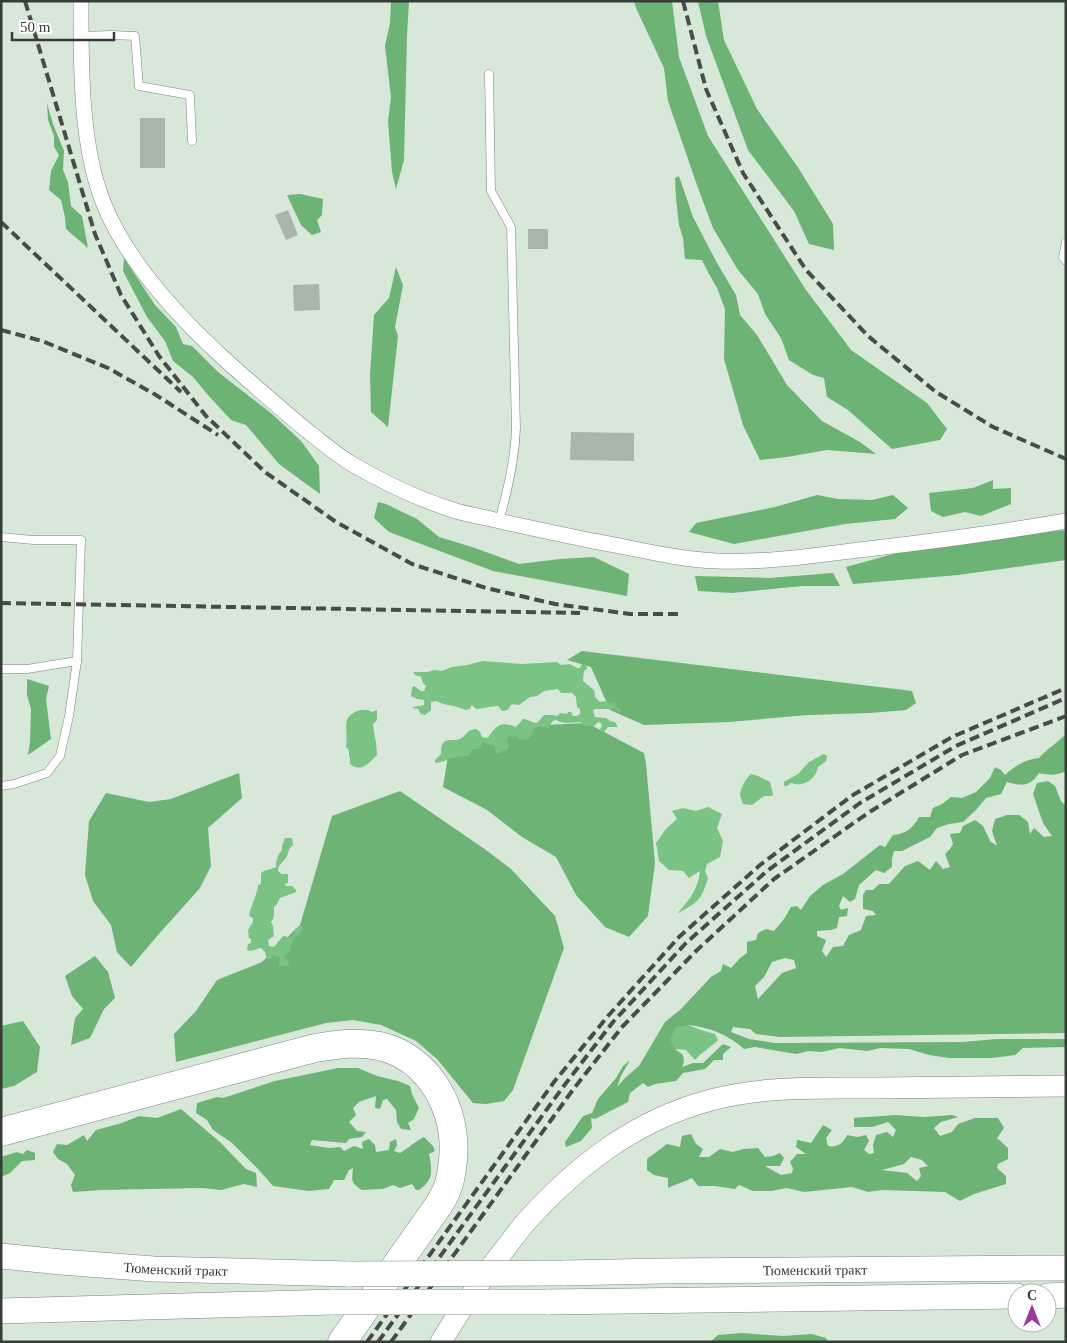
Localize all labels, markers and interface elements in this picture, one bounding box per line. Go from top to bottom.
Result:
scale bar [12,10,115,42]
text: 50 m [20,19,51,35]
street label: Тюменский тракт [123,1260,228,1279]
street label: Тюменский тракт [763,1262,867,1278]
north arrow [1007,1283,1057,1333]
text: С [1027,1288,1037,1303]

